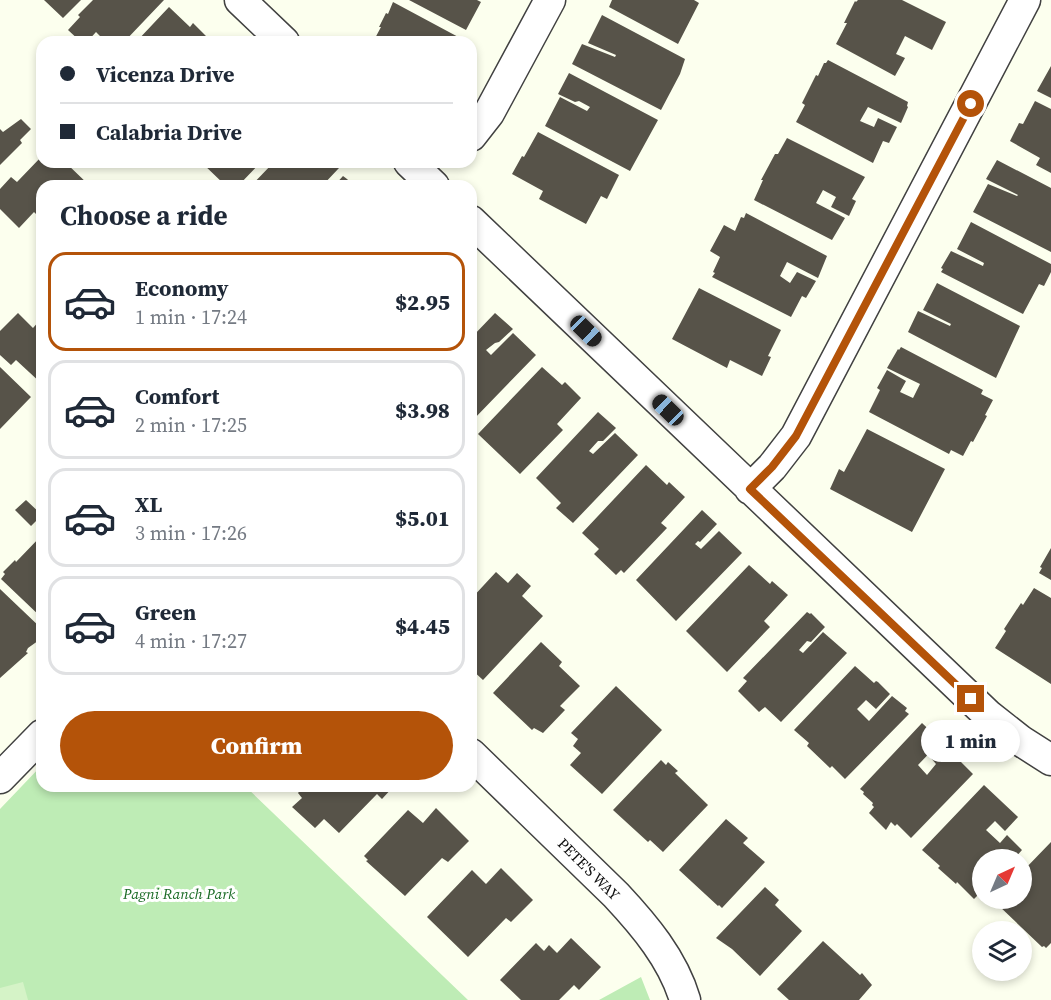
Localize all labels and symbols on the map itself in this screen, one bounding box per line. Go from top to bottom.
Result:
route start [957,90,984,117]
car [567,312,605,350]
car [649,391,687,429]
route end [957,685,984,712]
callout: 1 min [922,720,1020,762]
street label: PETE'S WAY [553,833,625,905]
north arrow [972,849,1032,909]
park label: Pagni Ranch Park [122,883,236,904]

